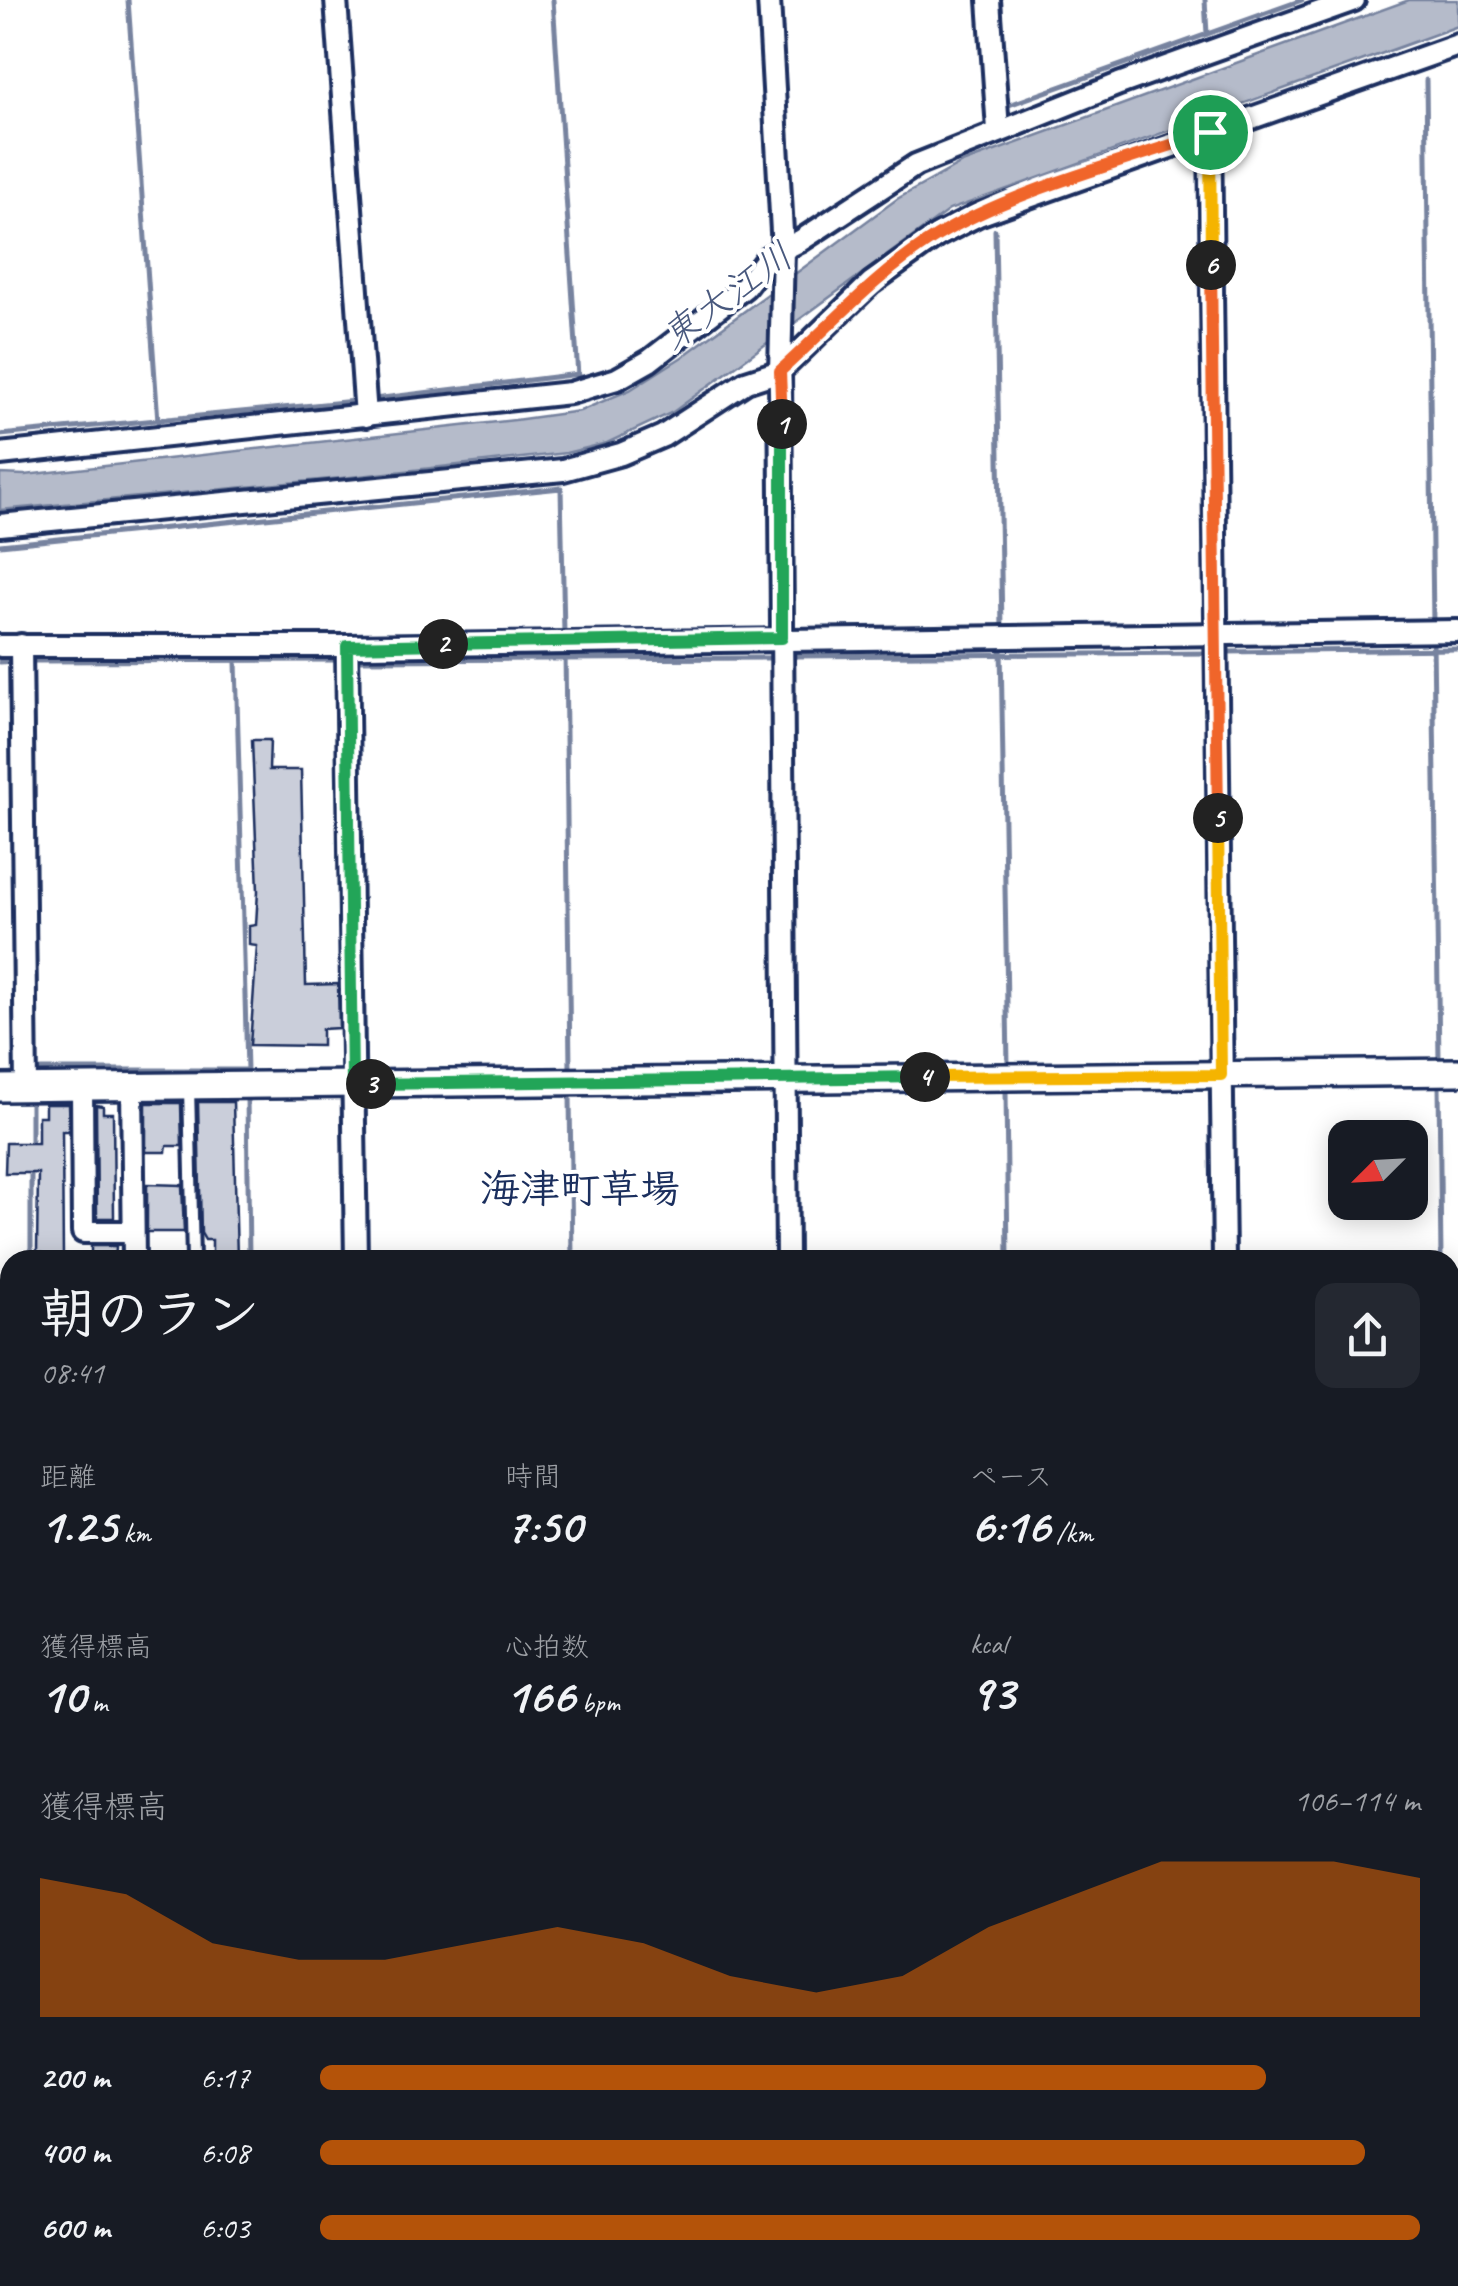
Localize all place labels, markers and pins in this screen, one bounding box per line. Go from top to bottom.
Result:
pin [1168,90,1253,175]
pin: 6 [1186,240,1236,290]
pin: 1 [757,399,807,449]
pin: 2 [418,619,468,669]
pin: 5 [1193,793,1243,843]
pin: 4 [900,1052,950,1102]
pin: 3 [346,1059,396,1109]

